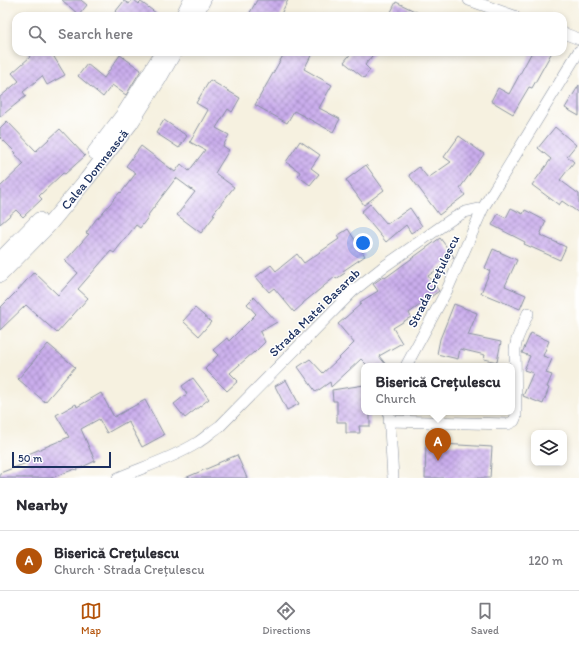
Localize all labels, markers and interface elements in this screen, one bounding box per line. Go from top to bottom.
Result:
search box [12,12,567,56]
icon: search [26,23,48,45]
text: Search here [58,25,133,43]
street label: Calea Domnească [58,126,131,213]
your location [353,233,373,253]
street label: Strada Crețulescu [405,233,462,330]
street label: Strada Matei Basarab [266,265,363,360]
popup [361,363,515,415]
text: Biserică Crețulescu [375,373,501,391]
text: Church [375,391,416,406]
pin: A [425,428,451,461]
map controls [531,430,567,466]
button: layers [531,430,567,466]
scale bar [12,450,111,469]
text: 50 m [18,452,42,465]
text: Nearby [16,494,68,514]
text: Biserică Crețulescu [54,544,179,562]
text: A [25,553,33,568]
text: 120 m [528,553,563,568]
text: Church · Strada Crețulescu [54,562,205,577]
tab: Map [80,600,102,637]
tab: Directions [262,600,311,637]
tab: Saved [471,600,499,637]

